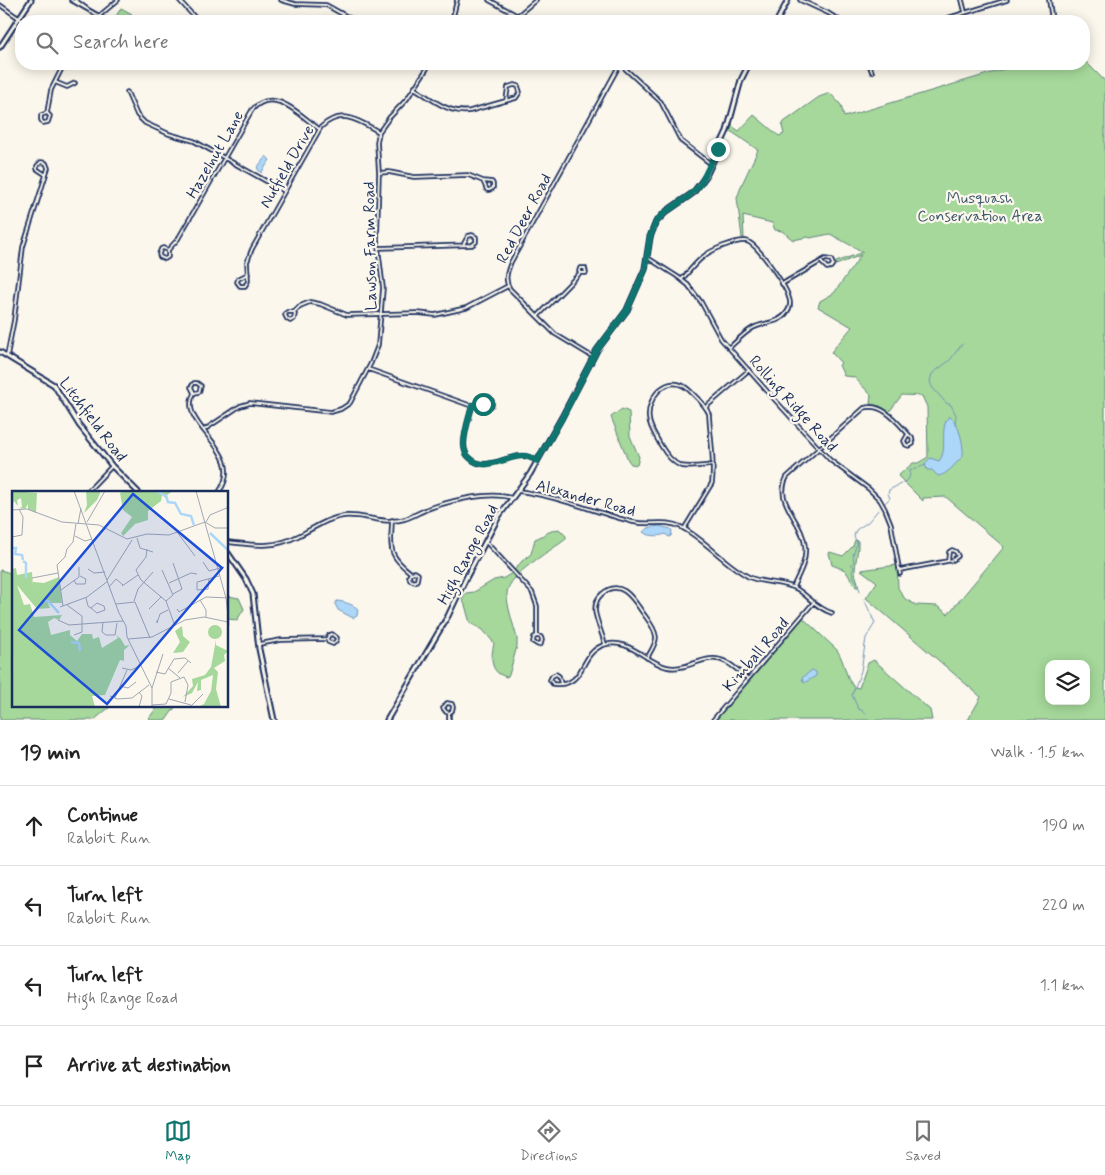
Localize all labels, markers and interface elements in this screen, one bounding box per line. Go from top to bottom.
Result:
search box [15,15,1090,70]
icon: search [33,29,61,57]
text: Search here [73,30,169,55]
street label: Hazelnut Lane [182,107,249,202]
street label: Nutfield Drive [255,121,319,212]
route end [707,138,730,161]
street label: Red Deer Road [492,170,557,267]
street label: Lawson Farm Road [359,181,382,311]
park label: Musquash Conservation Area [917,188,1043,227]
street label: Rolling Ridge Road [743,351,842,457]
street label: Litchfield Road [54,374,131,466]
route start [472,393,495,416]
street label: Alexander Road [533,475,638,522]
inset map [12,491,229,708]
street label: High Range Road [433,501,504,609]
street label: Kimball Road [718,613,794,697]
map controls [1045,660,1090,705]
button: layers [1045,660,1090,705]
text: 19 min [20,739,81,767]
text: Walk · 1.5 km [990,742,1085,763]
text: Continue [67,803,138,828]
icon: ahead [20,812,48,840]
text: 190 m [1042,815,1085,836]
text: Rabbit Run [67,828,151,849]
text: Turn left [67,883,143,908]
icon: left [20,892,48,920]
text: 220 m [1042,895,1085,916]
text: Rabbit Run [67,908,151,929]
text: Turn left [67,963,143,988]
icon: left [20,972,48,1000]
text: 1.1 km [1040,975,1085,996]
text: High Range Road [67,988,178,1009]
icon: arrive [20,1052,48,1080]
text: Arrive at destination [67,1053,231,1078]
tab: Map [164,1117,192,1165]
tab: Directions [520,1117,578,1165]
tab: Saved [906,1117,941,1165]

